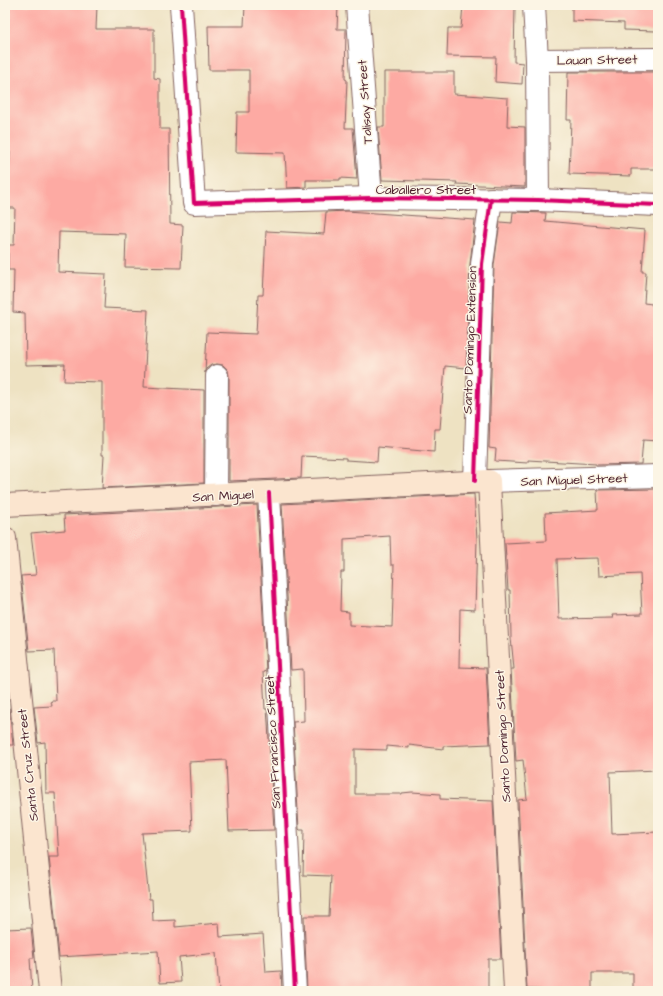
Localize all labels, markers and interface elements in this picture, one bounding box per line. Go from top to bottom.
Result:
street label: Lauan Street [557,50,638,70]
street label: Talisay Street [353,58,378,145]
street label: Caballero Street [376,181,477,199]
street label: Santo Domingo Extension [458,265,483,414]
street label: San Miguel Street [520,469,629,492]
street label: San Miguel [192,485,254,508]
street label: Santo Domingo Street [490,668,516,803]
street label: San Francisco Street [260,674,285,809]
street label: Santa Cruz Street [13,707,43,822]

